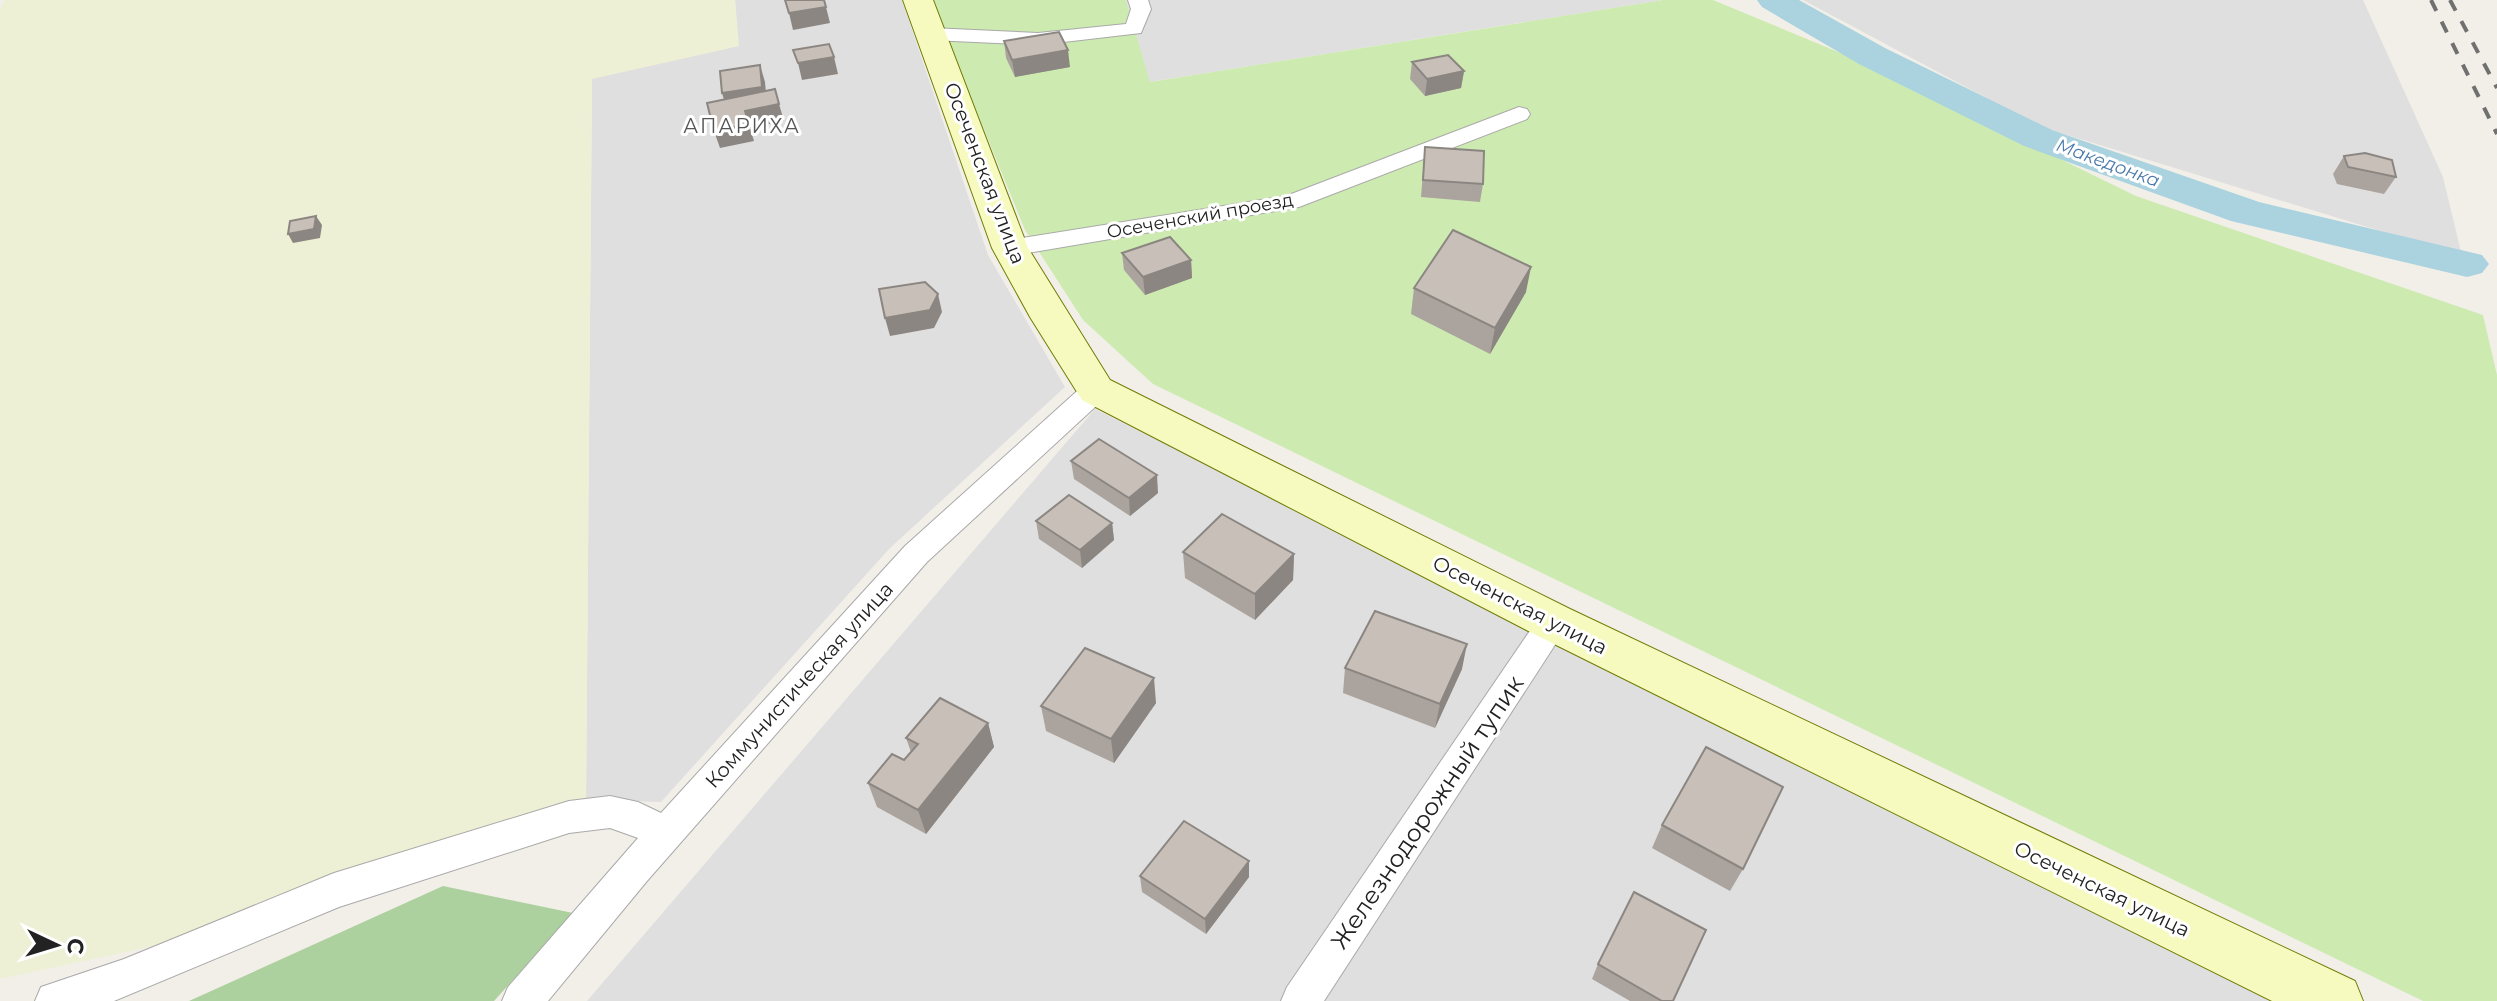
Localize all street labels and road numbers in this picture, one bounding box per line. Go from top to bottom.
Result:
street label: Осеченская улица [939,79,1031,267]
street label: Осеченский проезд [1105,189,1295,243]
street label: Осеченская улица [1429,551,1611,659]
street label: Коммунистическая улица [700,577,898,793]
street label: Железнодорожный тупик [1325,670,1530,954]
street label: Осеченская улица [2010,836,2194,942]

